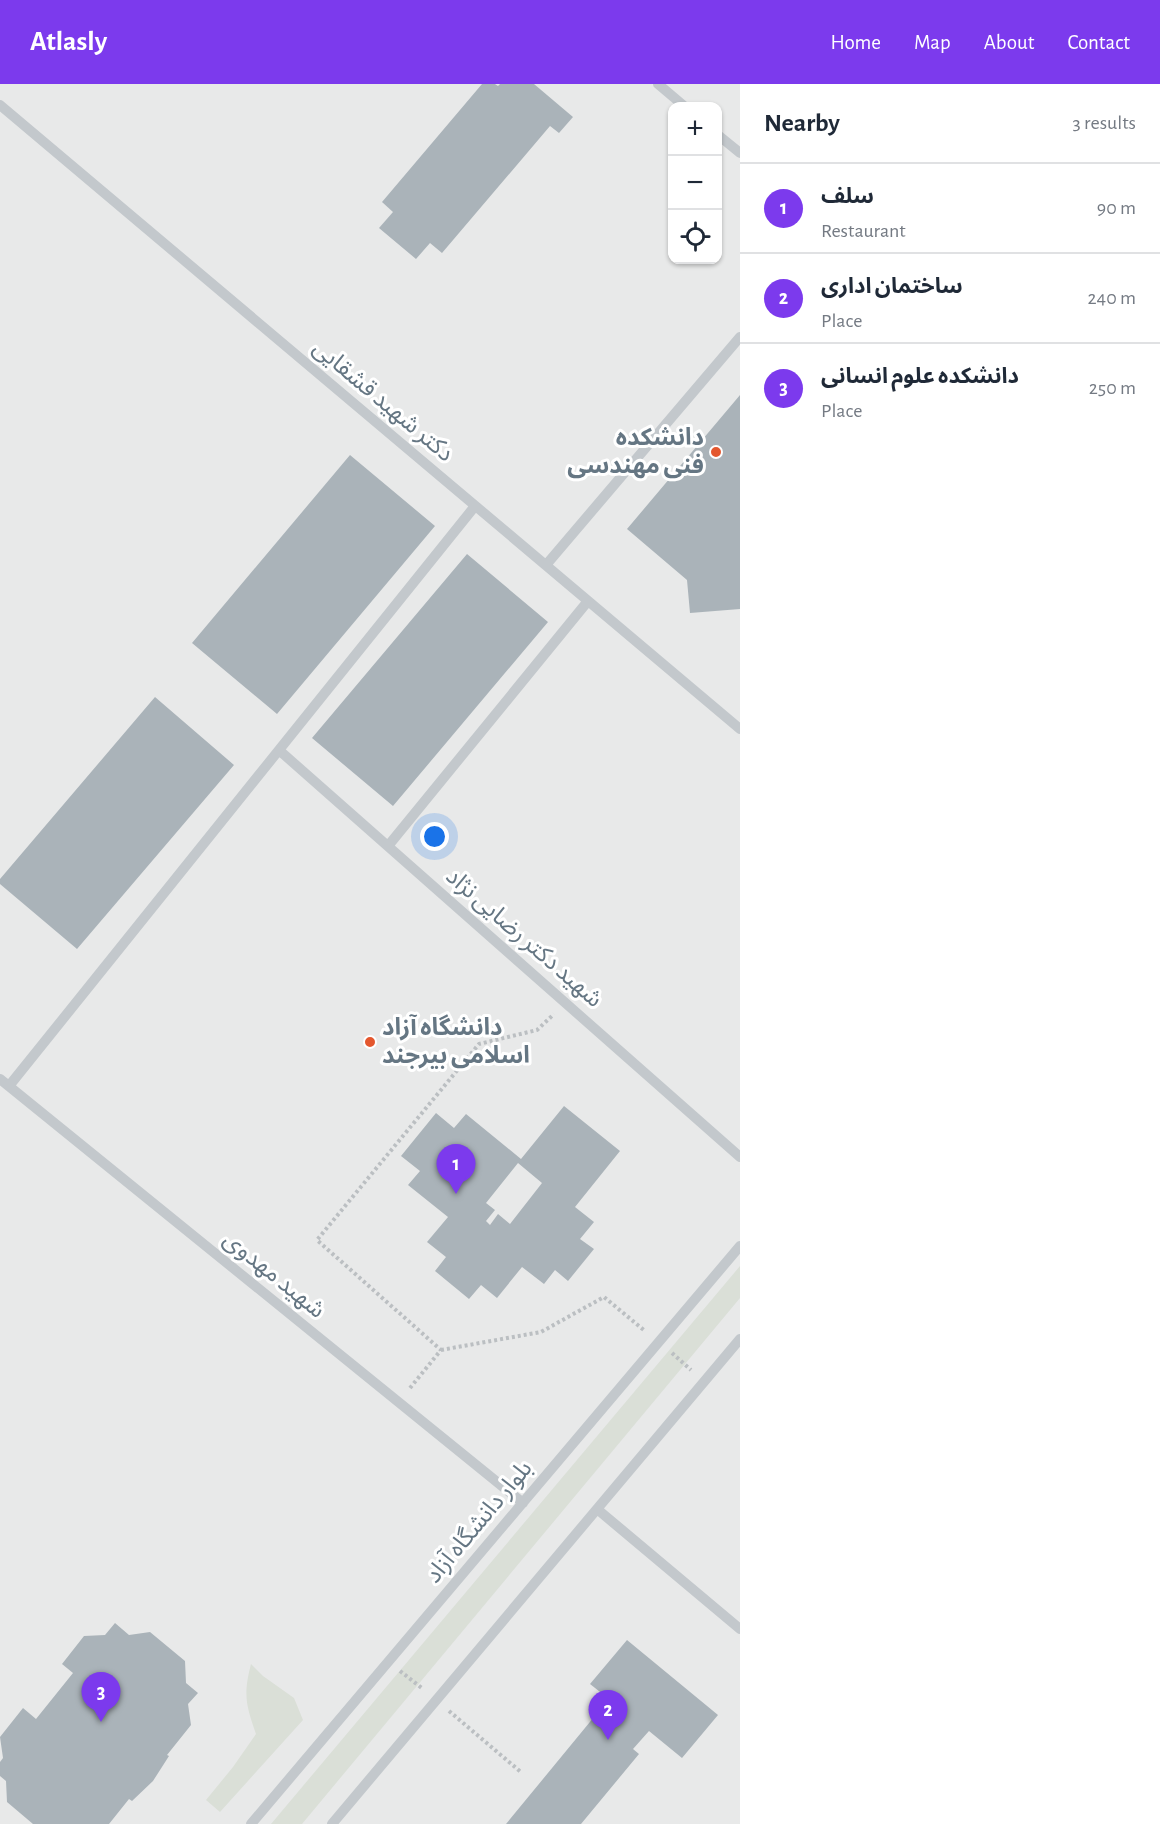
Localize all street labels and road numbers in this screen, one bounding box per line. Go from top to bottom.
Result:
street label: دکتر شهید قشقایی [308,335,458,467]
street label: شهید دکتر رضایی نژاد [441,864,607,1013]
street label: شهید مهدوی [218,1227,329,1324]
street label: بلوار دانشگاه آزاد [420,1455,538,1588]

